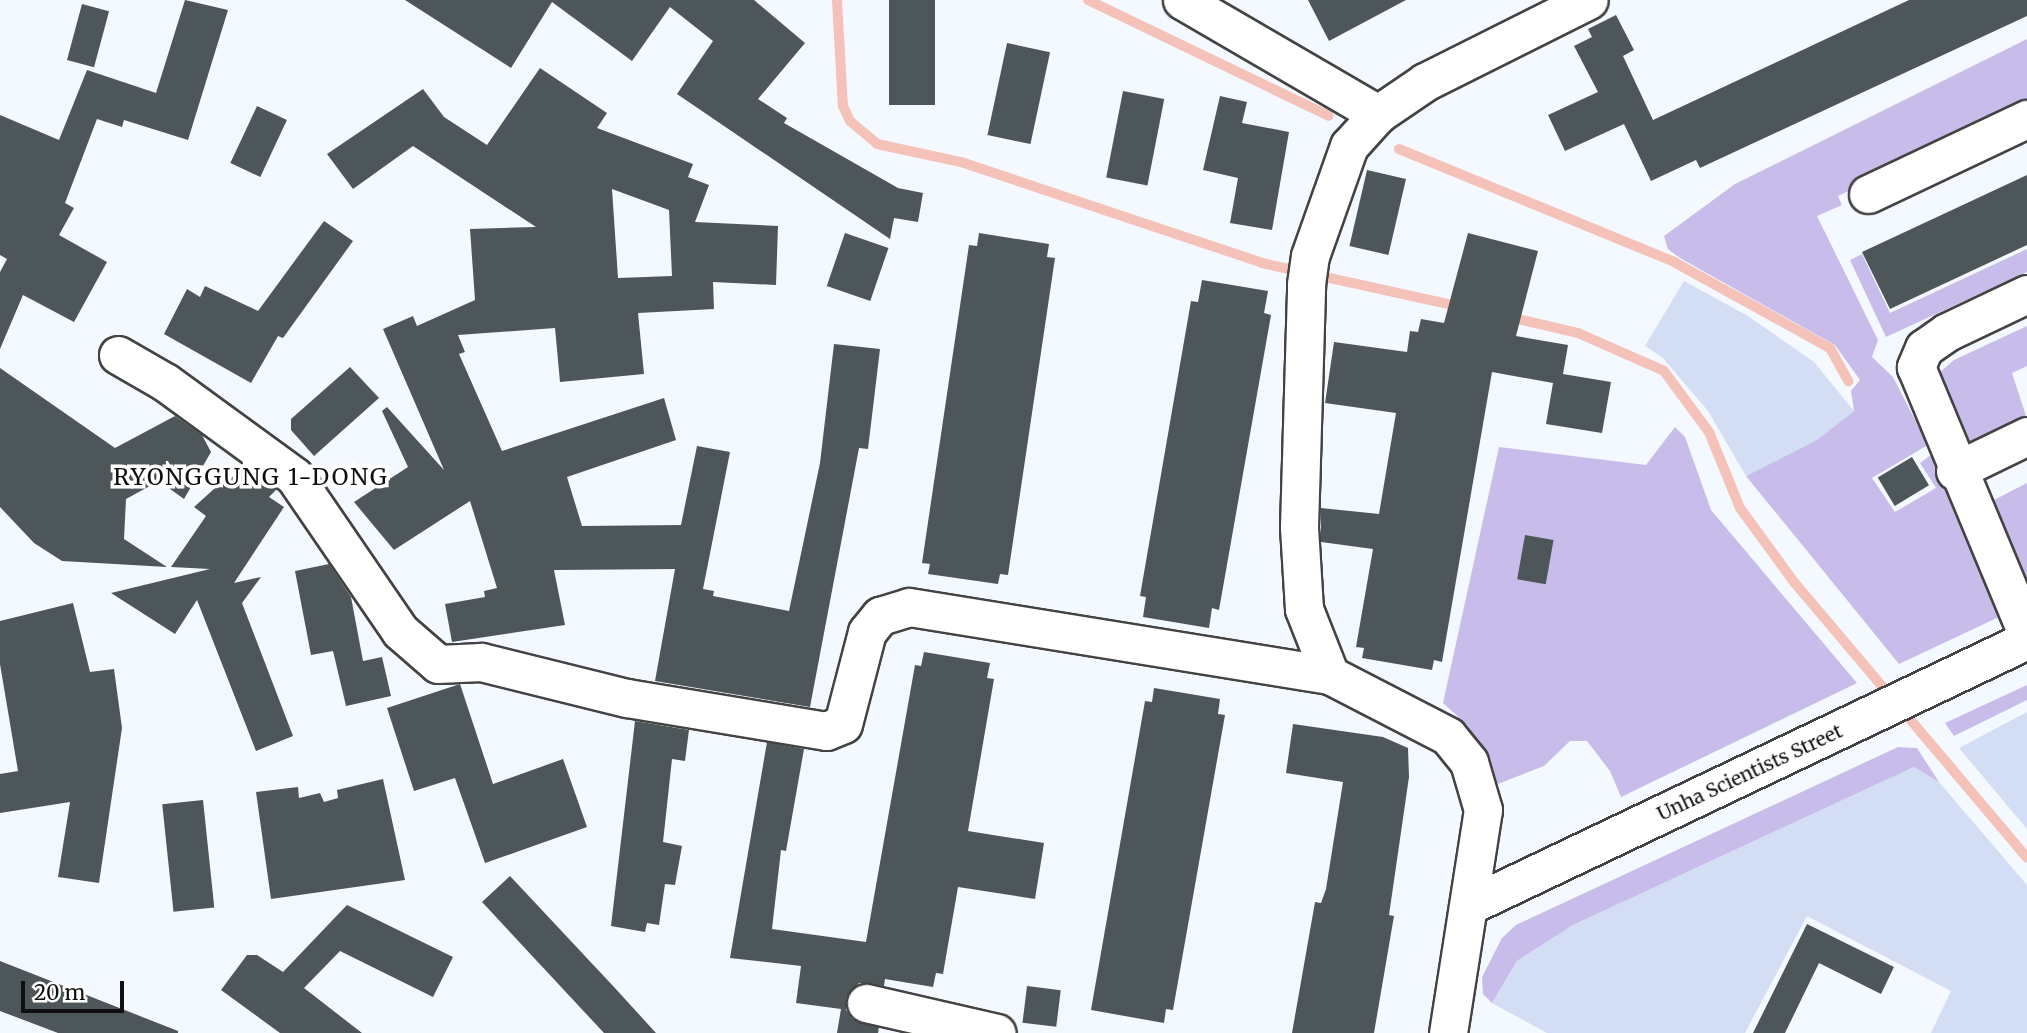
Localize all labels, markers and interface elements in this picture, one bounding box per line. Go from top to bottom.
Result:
district label: RYONGGUNG 1-DONG [115,463,387,491]
street label: Unha Scientists Street [1654,720,1846,826]
scale bar [24,967,128,1011]
text: 20 m [34,979,85,1006]

